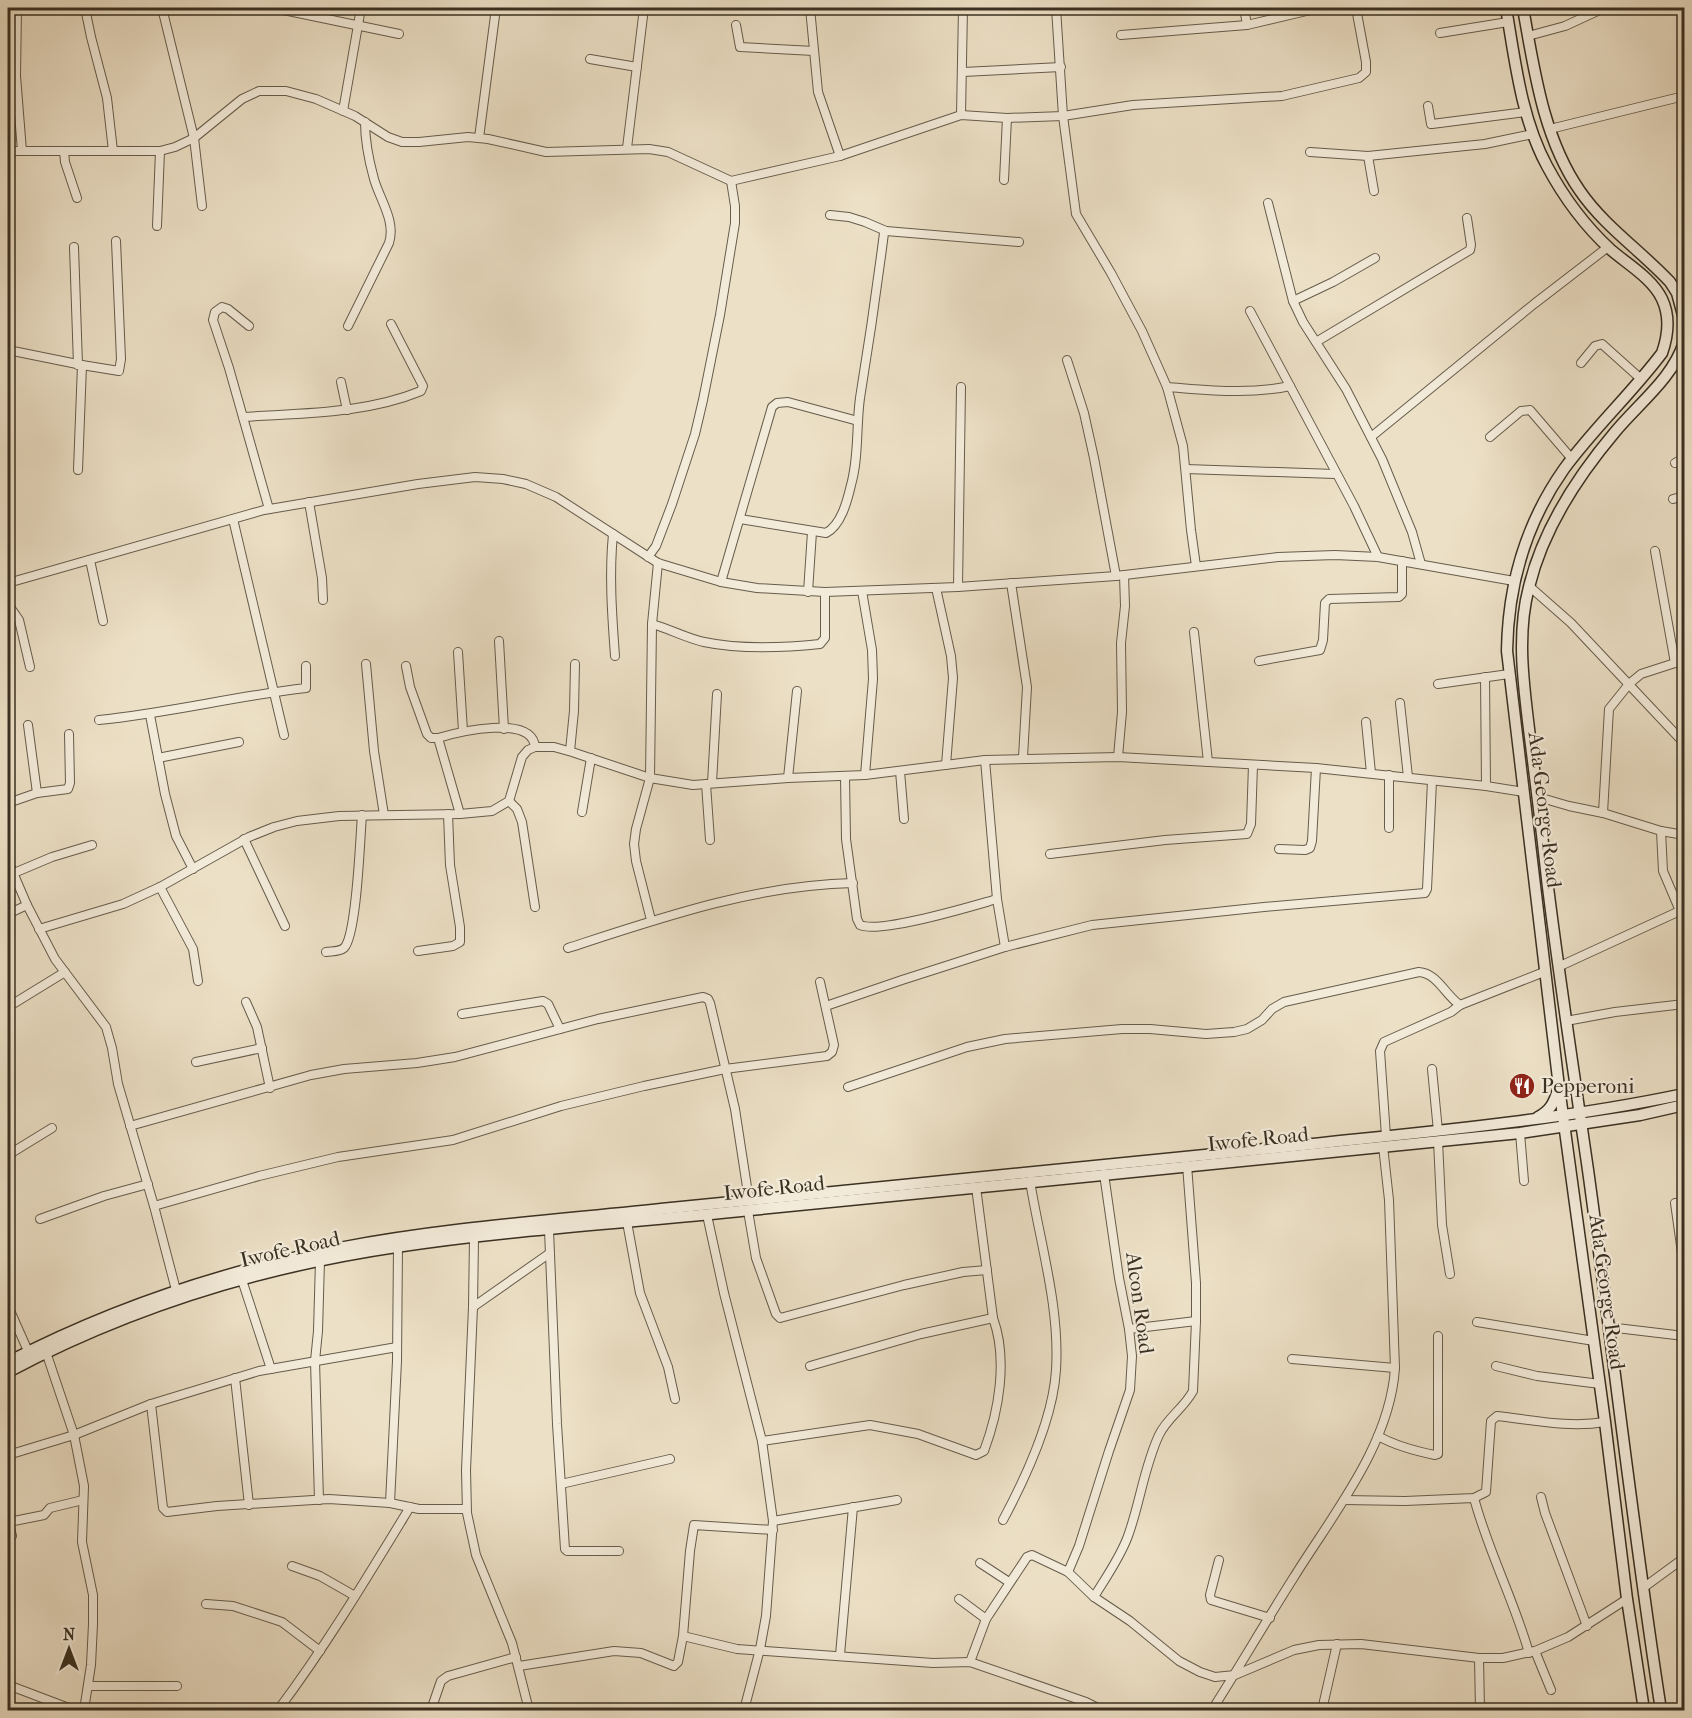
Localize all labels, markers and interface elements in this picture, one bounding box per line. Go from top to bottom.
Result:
street label: Ada George Road [1523,730,1567,890]
restaurant icon: Pepperoni [1507,1071,1537,1101]
place label: Pepperoni [1541,1074,1634,1098]
street label: Iwofe Road [1206,1122,1310,1156]
street label: Iwofe Road [722,1171,826,1205]
street label: Ada George Road [1584,1212,1630,1372]
street label: Iwofe Road [238,1226,343,1272]
street label: Alcon Road [1121,1250,1159,1356]
north arrow [39,1619,99,1679]
text: N [63,1625,76,1644]

